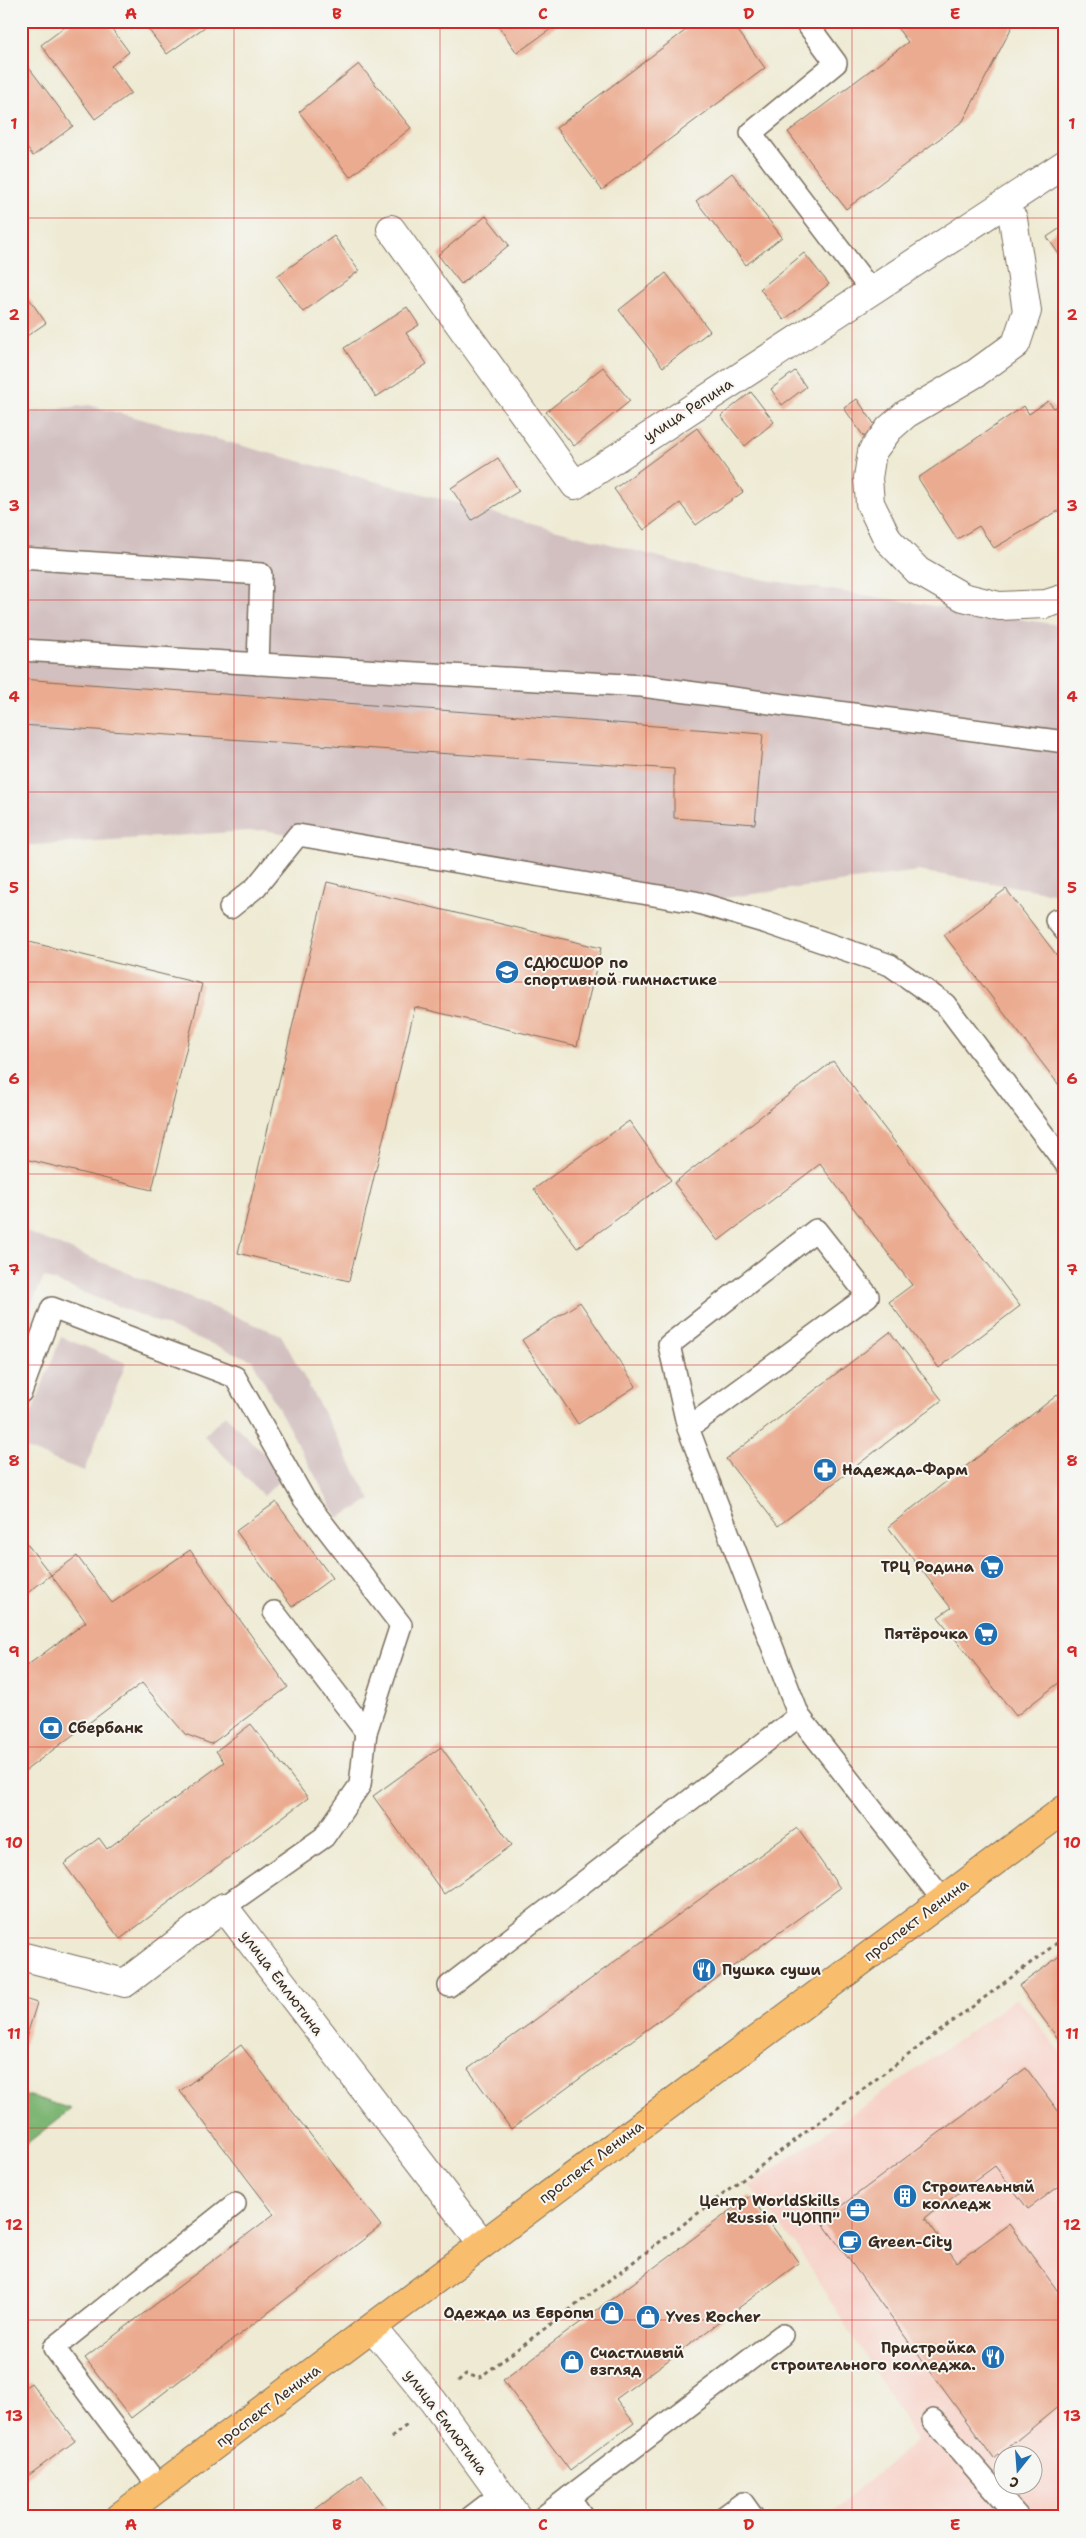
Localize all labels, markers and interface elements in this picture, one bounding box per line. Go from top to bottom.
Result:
text: A [125,3,137,24]
text: B [332,3,342,24]
text: C [538,3,548,24]
text: D [743,3,755,24]
text: E [950,3,960,24]
text: 1 [10,113,18,134]
text: 1 [1068,113,1076,134]
text: 2 [8,304,20,325]
text: 2 [1066,304,1078,325]
street label: улица Репина [639,373,737,447]
text: 3 [8,495,20,516]
text: 3 [1066,495,1078,516]
text: 4 [8,686,20,707]
text: 4 [1066,686,1078,707]
text: 5 [9,877,19,898]
text: 5 [1067,877,1077,898]
place label: СДЮСШОР по спортивной гимнастике [524,953,717,990]
school or university icon: СДЮСШОР по спортивной гимнастике [494,959,520,985]
text: 6 [8,1068,20,1089]
text: 6 [1066,1068,1078,1089]
text: 7 [8,1259,20,1280]
text: 7 [1066,1259,1078,1280]
text: 8 [8,1450,20,1471]
text: 8 [1066,1450,1078,1471]
pharmacy icon: Надежда-Фарм [812,1457,838,1483]
place label: Надежда-Фарм [842,1460,968,1480]
supermarket icon: ТРЦ Родина [979,1554,1005,1580]
place label: ТРЦ Родина [881,1557,975,1577]
supermarket icon: Пятёрочка [973,1621,999,1647]
place label: Пятёрочка [884,1624,969,1644]
text: 9 [8,1641,20,1662]
text: 9 [1066,1641,1078,1662]
bank icon: Сбербанк [38,1715,64,1741]
place label: Сбербанк [68,1718,144,1738]
text: 10 [5,1832,23,1853]
text: 10 [1063,1832,1081,1853]
street label: проспект Ленина [860,1874,973,1966]
street label: улица Емлютина [236,1926,329,2040]
restaurant icon: Пушка суши [691,1957,717,1983]
place label: Пушка суши [722,1960,822,1980]
text: 11 [7,2023,21,2044]
text: 11 [1065,2023,1079,2044]
street label: проспект Ленина [535,2116,648,2208]
place label: Строительный колледж [922,2177,1035,2214]
building icon: Строительный колледж [892,2183,918,2209]
place label: Центр WorldSkills Russia "ЦОПП" [699,2191,840,2228]
office icon: Центр WorldSkills Russia "ЦОПП" [845,2197,871,2223]
text: 12 [5,2214,23,2235]
text: 12 [1063,2214,1081,2235]
cafe icon: Green-City [837,2229,863,2255]
place label: Green-City [868,2232,952,2252]
shop icon: Одежда из Европы [599,2300,625,2326]
place label: Одежда из Европы [444,2303,594,2323]
shop icon: Yves Rocher [635,2304,661,2330]
place label: Yves Rocher [666,2307,761,2327]
place label: Пристройка строительного колледжа. [771,2338,977,2375]
place label: Счастливый взгляд [590,2343,685,2380]
restaurant icon: Пристройка строительного колледжа. [980,2344,1006,2370]
shop icon: Счастливый взгляд [559,2349,585,2375]
street label: проспект Ленина [212,2360,325,2452]
street label: улица Емлютина [400,2365,493,2479]
text: 13 [5,2405,23,2426]
text: 13 [1063,2405,1081,2426]
north arrow [994,2446,1044,2496]
text: С [1007,2473,1021,2492]
text: A [125,2514,137,2535]
text: B [332,2514,342,2535]
text: C [538,2514,548,2535]
text: D [743,2514,755,2535]
text: E [950,2514,960,2535]

